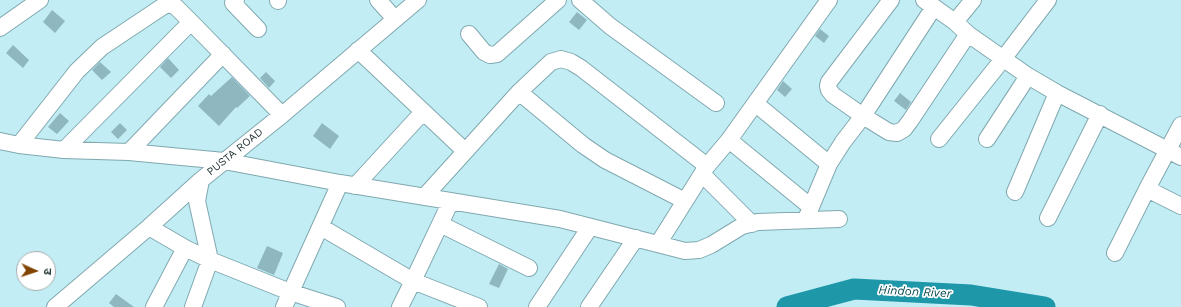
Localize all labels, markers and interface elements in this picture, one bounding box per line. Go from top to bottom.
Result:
street label: PUSTA ROAD [204,125,266,179]
north arrow [16,251,56,291]
text: उ [41,268,54,275]
water label: Hindon River [878,283,952,301]

